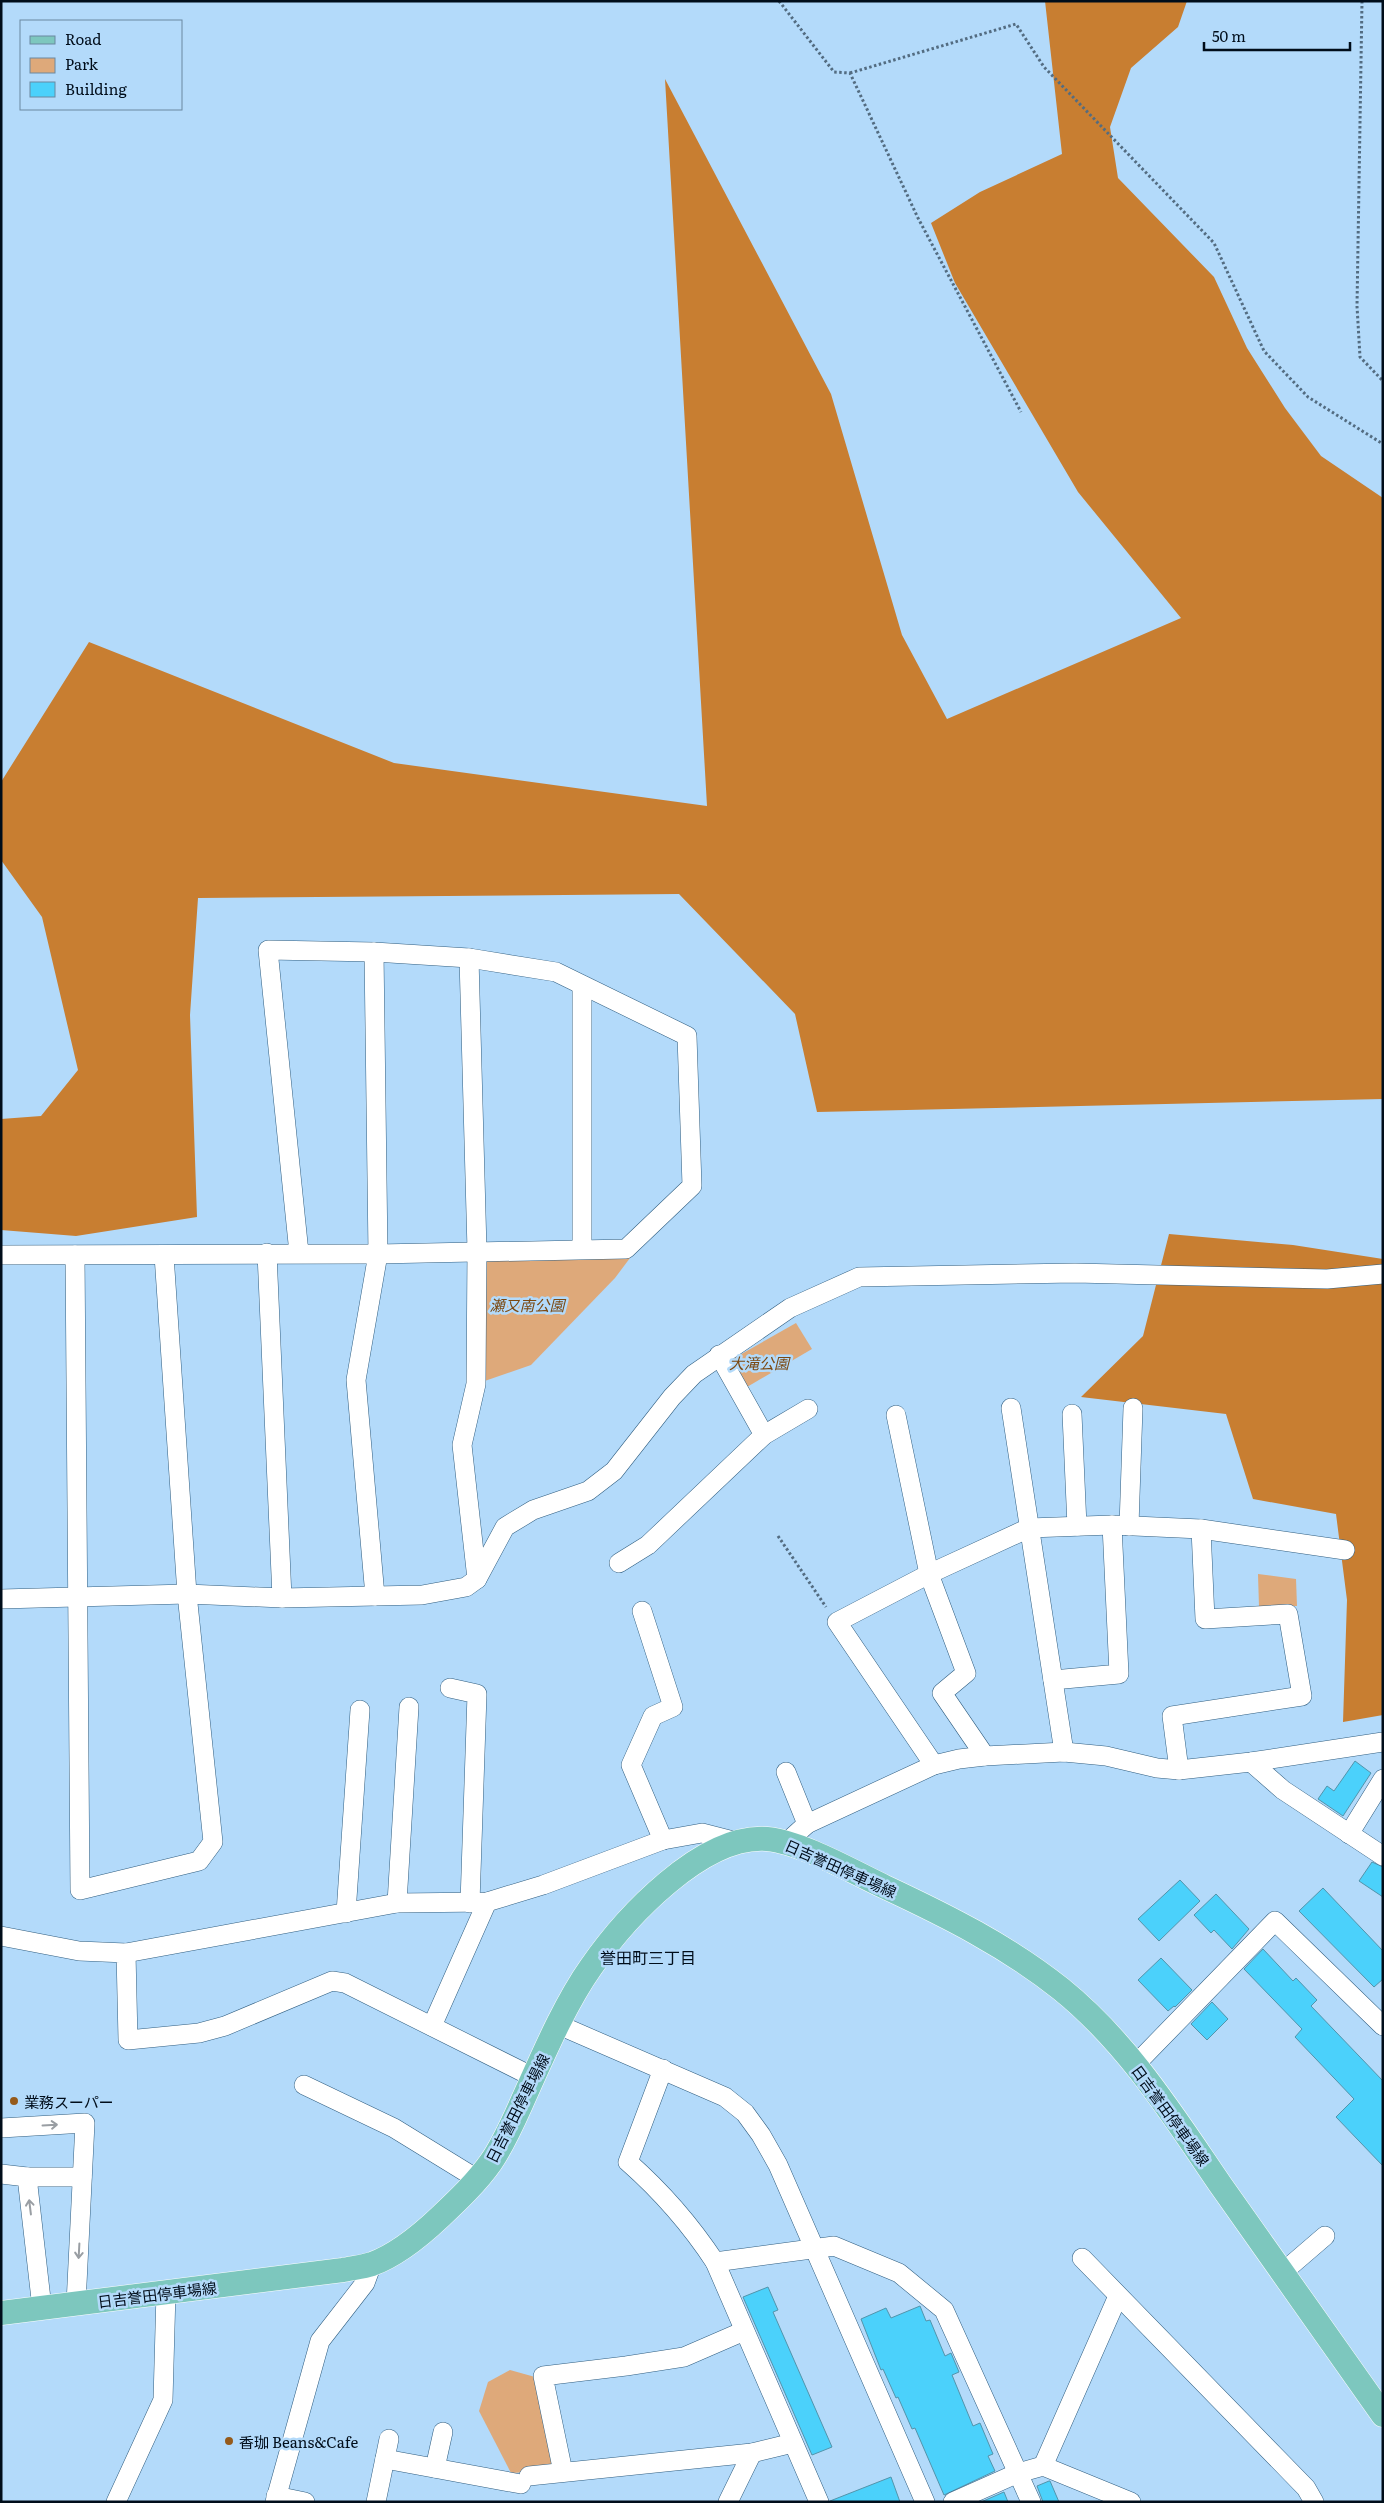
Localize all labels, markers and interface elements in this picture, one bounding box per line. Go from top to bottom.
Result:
legend [20,20,182,110]
scale bar [1204,20,1350,52]
text: 50 m [1212,24,1246,47]
text: Road [65,27,101,50]
text: Park [65,52,99,75]
text: Building [65,77,127,100]
park label: 瀬又南公園 [489,1293,566,1316]
park label: 大滝公園 [729,1351,791,1374]
street label: 日吉誉田停車場線 [782,1833,900,1903]
district label: 誉田町三丁目 [600,1945,696,1969]
street label: 日吉誉田停車場線 [480,2049,554,2167]
street label: 日吉誉田停車場線 [1126,2060,1216,2170]
place label: 業務スーパー [24,2090,114,2113]
marker: 業務スーパー [8,2095,20,2107]
one-way arrow [42,2121,58,2130]
one-way arrow [25,2200,35,2216]
one-way arrow [74,2243,83,2259]
street label: 日吉誉田停車場線 [96,2275,218,2313]
place label: 香珈 Beans&Cafe [239,2430,358,2453]
marker: 香珈 Beans&Cafe [223,2435,235,2447]

